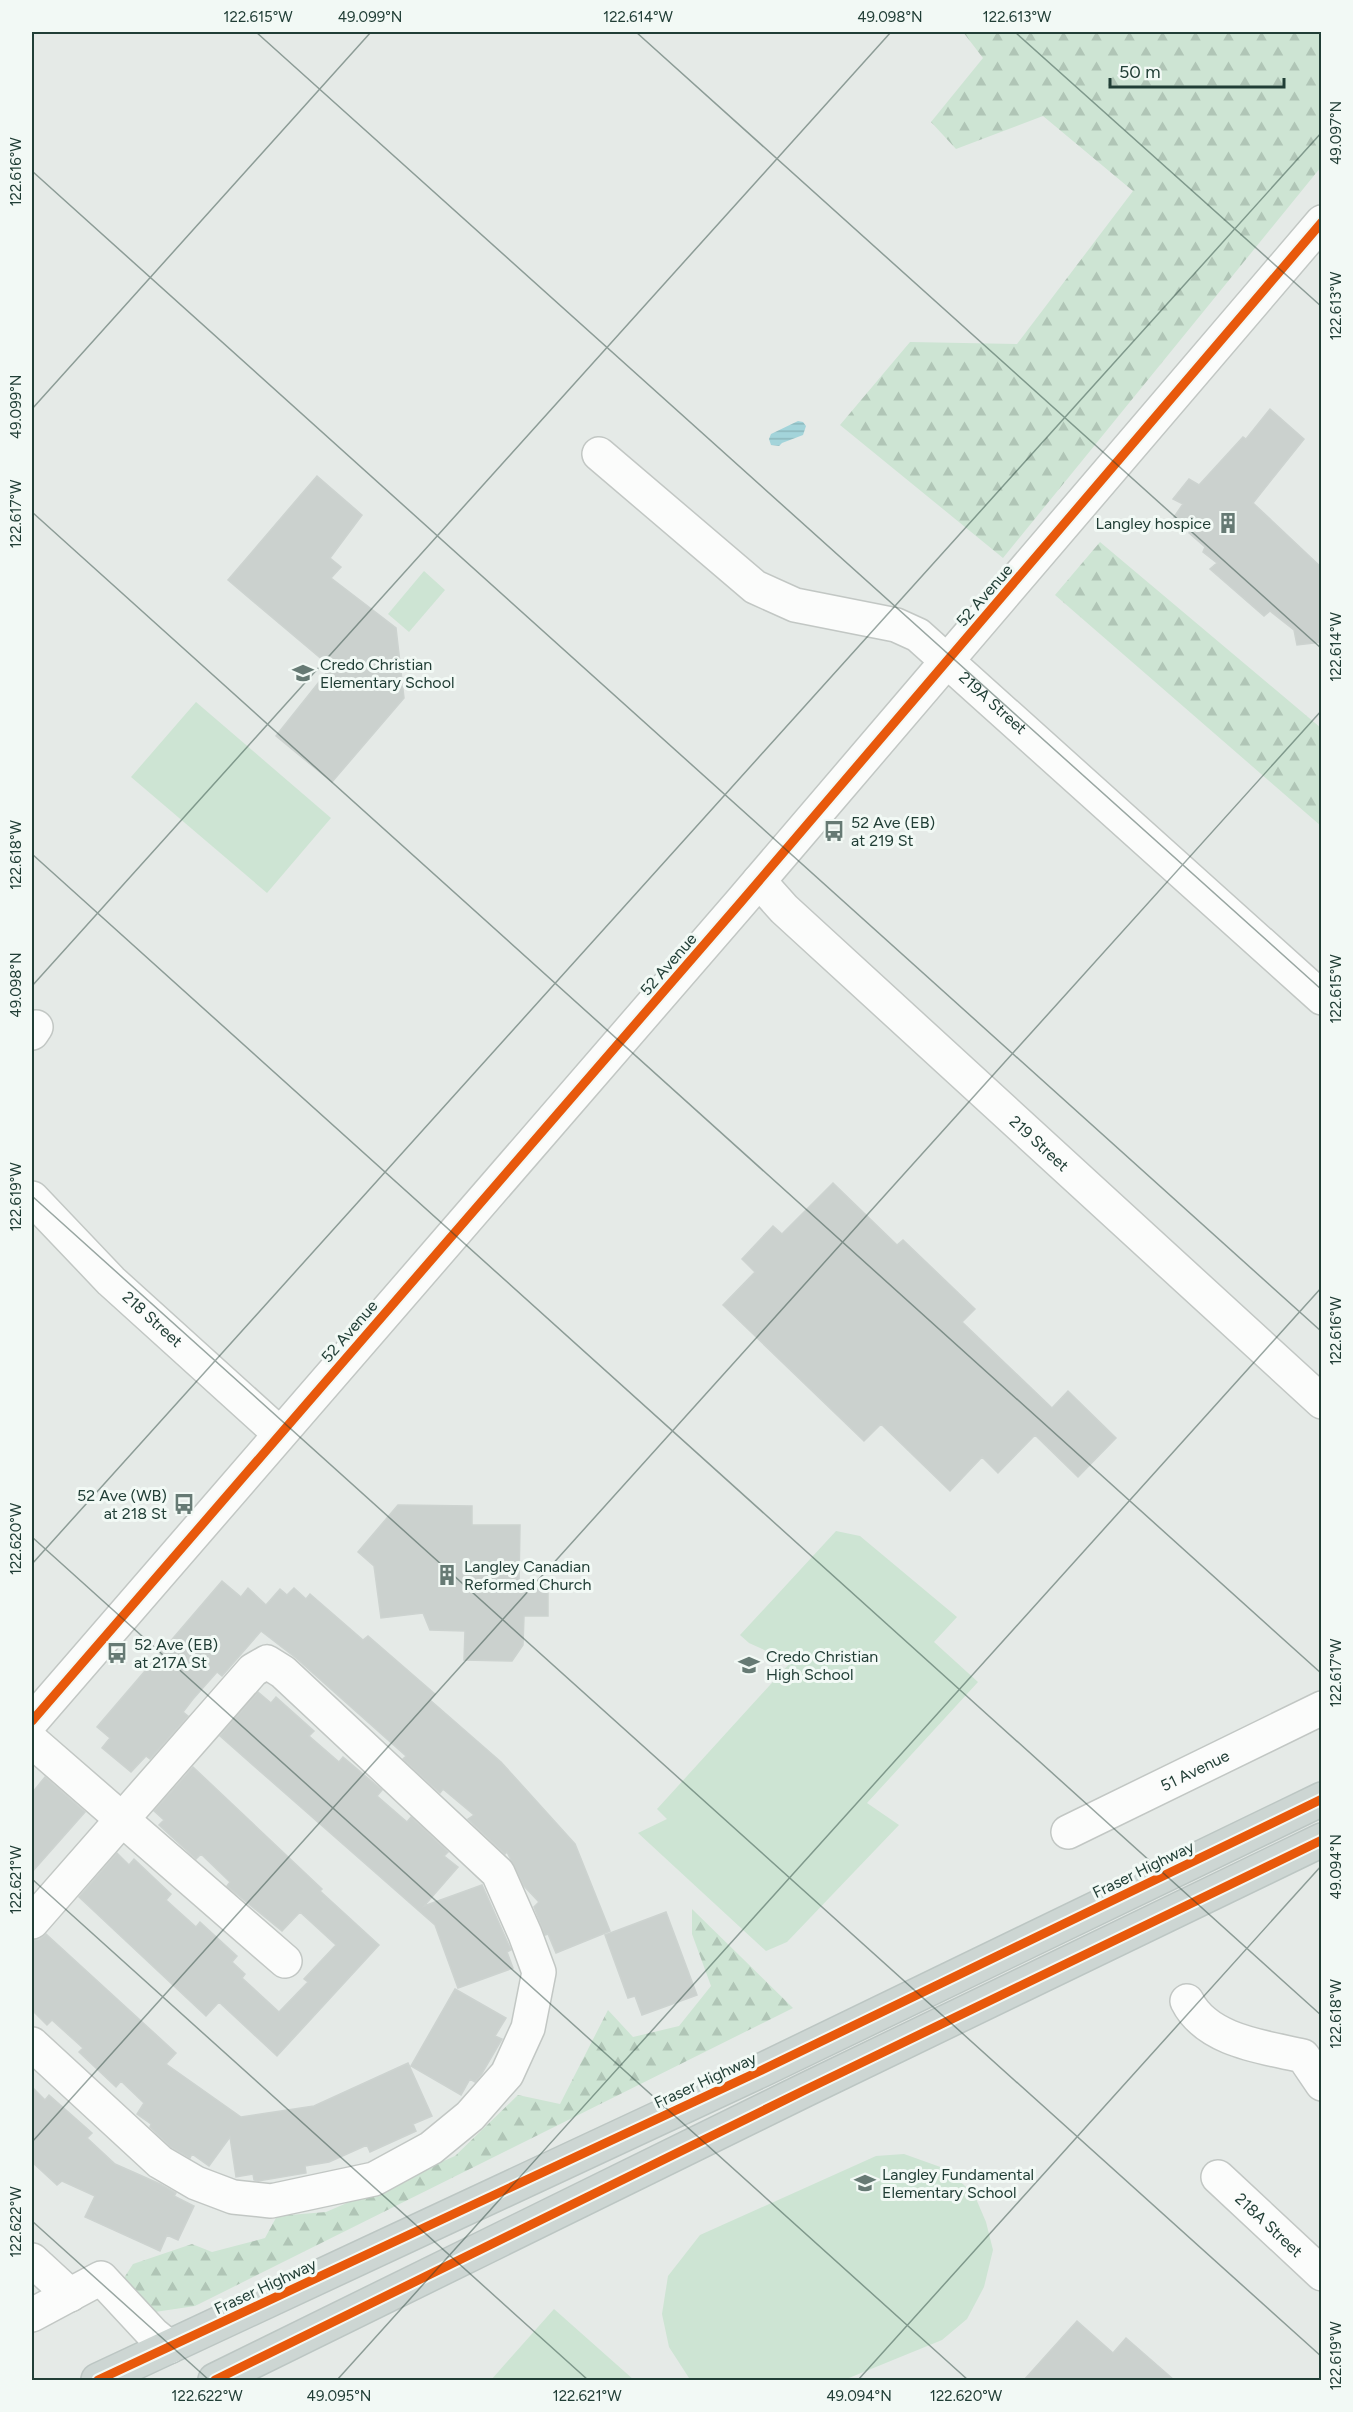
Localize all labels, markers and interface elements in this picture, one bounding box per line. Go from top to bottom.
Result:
text: 122.615°W [223,8,293,26]
text: 49.099°N [338,8,402,26]
text: 122.614°W [603,8,674,26]
text: 49.098°N [857,8,923,26]
text: 122.613°W [983,8,1052,26]
scale bar [1110,51,1284,89]
text: 50 m [1119,61,1161,83]
text: 49.097°N [1327,101,1345,165]
text: 122.616°W [7,137,25,207]
text: 122.613°W [1327,271,1345,340]
text: 49.099°N [7,375,25,439]
text: 122.617°W [7,479,25,548]
building icon: Langley hospice [1216,511,1240,535]
place label: Langley hospice [1096,514,1211,533]
street label: 52 Avenue [952,560,1017,630]
text: 122.614°W [1327,611,1345,682]
place label: Credo Christian Elementary School [320,655,454,692]
school or university icon: Credo Christian Elementary School [291,661,315,685]
street label: 219A Street [955,668,1031,738]
place label: 52 Ave (EB) at 219 St [851,813,935,850]
text: 122.618°W [7,819,25,890]
bus stop icon: 52 Ave (EB) at 219 St [822,819,846,843]
street label: 52 Avenue [636,929,701,999]
text: 49.098°N [7,952,25,1018]
text: 122.615°W [1327,954,1345,1024]
street label: 219 Street [1006,1112,1073,1175]
text: 122.619°W [7,1162,25,1232]
street label: 218 Street [119,1287,186,1351]
street label: 52 Avenue [317,1296,382,1366]
text: 122.616°W [1327,1296,1345,1366]
place label: 52 Ave (WB) at 218 St [77,1486,167,1523]
bus stop icon: 52 Ave (WB) at 218 St [172,1492,196,1516]
text: 122.620°W [7,1502,25,1575]
place label: Langley Canadian Reformed Church [464,1557,591,1594]
building icon: Langley Canadian Reformed Church [435,1563,459,1587]
place label: 52 Ave (EB) at 217A St [134,1635,218,1672]
text: 122.617°W [1327,1638,1345,1707]
bus stop icon: 52 Ave (EB) at 217A St [105,1641,129,1665]
place label: Credo Christian High School [766,1647,878,1684]
school or university icon: Credo Christian High School [737,1653,761,1677]
street label: 51 Avenue [1158,1746,1233,1795]
text: 49.094°N [1327,1834,1345,1900]
street label: Fraser Highway [1089,1836,1198,1902]
text: 122.621°W [7,1845,25,1915]
text: 122.618°W [1327,1978,1345,2049]
street label: Fraser Highway [651,2048,760,2112]
place label: Langley Fundamental Elementary School [882,2165,1034,2202]
school or university icon: Langley Fundamental Elementary School [853,2171,877,2195]
text: 122.622°W [7,2186,25,2258]
street label: 218A Street [1231,2189,1306,2261]
street label: Fraser Highway [211,2254,320,2318]
text: 122.619°W [1327,2321,1345,2391]
text: 122.622°W [171,2387,243,2405]
text: 49.095°N [307,2387,371,2405]
text: 122.621°W [552,2387,622,2405]
text: 49.094°N [826,2387,892,2405]
text: 122.620°W [930,2387,1003,2405]

